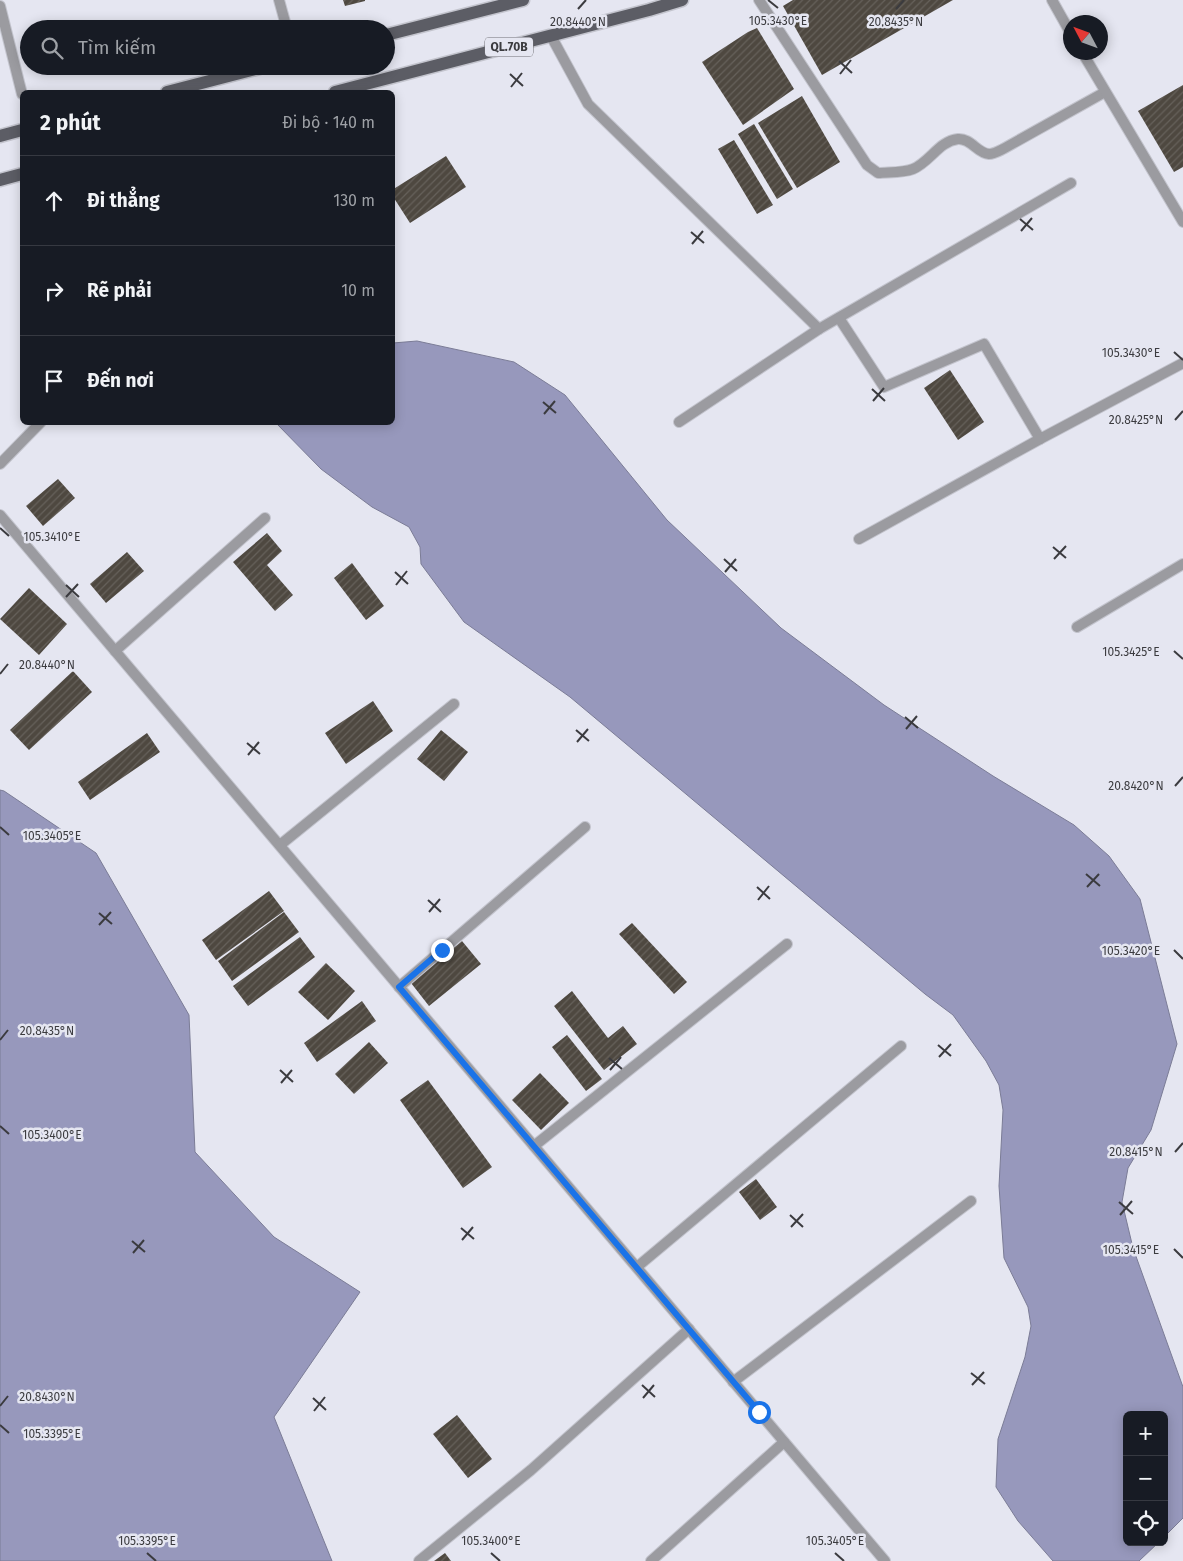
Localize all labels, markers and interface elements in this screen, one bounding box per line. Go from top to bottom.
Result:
text: 105.3430°E [749,14,807,28]
text: 20.8440°N [550,15,606,29]
text: 20.8435°N [869,15,923,29]
north arrow [1063,15,1108,60]
search box [20,20,395,75]
icon: search [38,34,66,62]
text: Tìm kiếm [78,36,156,59]
road number: QL.70B [485,38,533,56]
text: 2 phút [40,110,101,136]
text: Đi bộ · 140 m [282,113,375,132]
icon: ahead [40,187,68,215]
text: Đi thẳng [87,189,160,212]
text: 130 m [333,191,375,210]
icon: right [40,277,68,305]
text: Rẽ phải [87,279,152,302]
text: 10 m [341,281,375,300]
text: 105.3430°E [1102,346,1160,360]
icon: arrive [40,367,68,395]
text: Đến nơi [87,369,154,392]
text: 20.8425°N [1109,413,1163,427]
text: 105.3410°E [23,530,81,544]
text: 105.3425°E [1102,645,1160,659]
text: 20.8440°N [19,658,75,672]
text: 20.8420°N [1108,779,1164,793]
text: 105.3405°E [23,829,81,843]
route end [431,939,454,962]
text: 105.3420°E [1102,944,1160,958]
text: 20.8435°N [20,1024,74,1038]
text: 105.3400°E [22,1128,82,1142]
text: 20.8415°N [1109,1145,1163,1159]
text: 105.3415°E [1103,1243,1159,1257]
text: 20.8430°N [19,1390,75,1404]
route start [748,1401,771,1424]
map controls [1123,1411,1168,1546]
button: + [1123,1411,1168,1456]
text: 105.3395°E [23,1427,81,1441]
button: − [1123,1456,1168,1501]
button: locate [1123,1501,1168,1546]
text: 105.3395°E [118,1534,176,1548]
text: 105.3400°E [461,1534,521,1548]
text: 105.3405°E [806,1534,864,1548]

